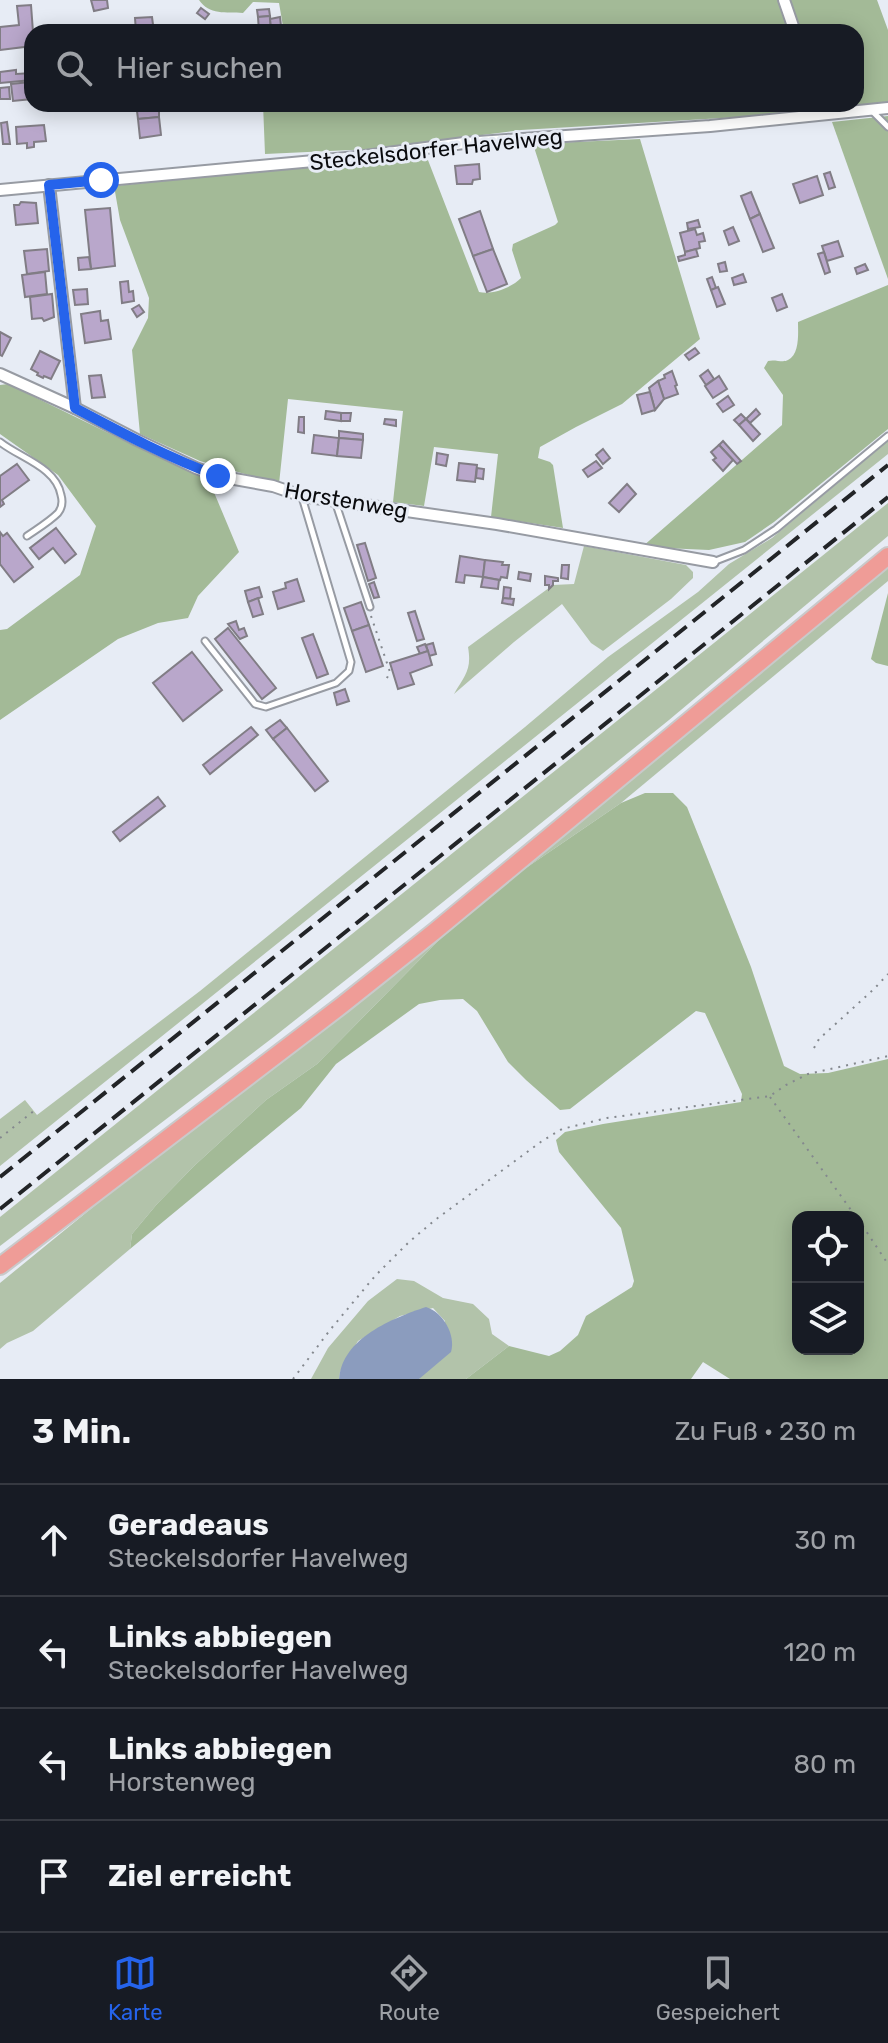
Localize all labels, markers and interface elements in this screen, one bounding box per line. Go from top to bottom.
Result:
search box [24,24,864,112]
icon: search [52,46,96,90]
text: Hier suchen [116,50,283,86]
street label: Steckelsdorfer Havelweg [308,123,564,176]
route start [83,162,119,198]
route end [200,458,236,494]
street label: Horstenweg [282,476,410,525]
map controls [792,1211,864,1355]
button: locate [792,1211,864,1283]
button: layers [792,1283,864,1355]
text: 3 Min. [32,1411,131,1452]
text: Zu Fuß · 230 m [675,1416,856,1447]
text: Geradeaus [108,1507,269,1543]
icon: ahead [32,1518,76,1562]
text: 30 m [794,1525,856,1556]
text: Steckelsdorfer Havelweg [108,1543,408,1574]
text: Links abbiegen [108,1619,332,1655]
icon: left [32,1630,76,1674]
text: 120 m [784,1637,856,1668]
text: Steckelsdorfer Havelweg [108,1655,408,1686]
text: Links abbiegen [108,1731,332,1767]
icon: left [32,1742,76,1786]
text: 80 m [793,1749,856,1780]
text: Horstenweg [108,1767,256,1798]
icon: arrive [32,1854,76,1898]
text: Ziel erreicht [108,1858,291,1894]
tab: Karte [108,1951,163,2026]
tab: Route [379,1951,440,2026]
tab: Gespeichert [656,1951,780,2026]

